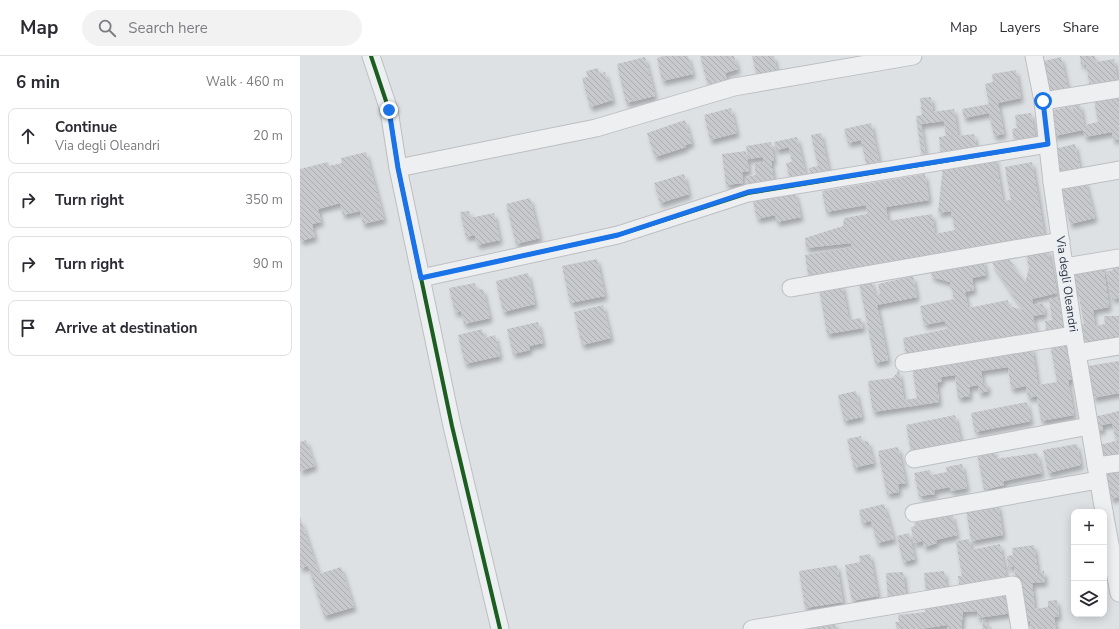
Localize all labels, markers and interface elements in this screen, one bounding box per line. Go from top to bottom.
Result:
search box [82,10,362,46]
text: Map [20,15,58,41]
icon: search [96,17,118,39]
text: Search here [128,18,208,38]
text: Map [950,18,977,37]
text: Layers [999,18,1041,37]
text: Share [1063,18,1099,37]
text: 6 min [16,71,60,94]
text: Walk · 460 m [206,73,284,91]
route start [1034,92,1052,110]
route end [380,101,398,119]
text: Continue [55,117,117,137]
icon: ahead [17,125,39,147]
text: 20 m [253,127,283,145]
text: Via degli Oleandri [55,137,160,155]
icon: right [17,189,39,211]
text: Turn right [55,190,124,210]
text: 350 m [245,191,283,209]
street label: Via degli Oleandri [1052,234,1082,333]
icon: right [17,253,39,275]
text: Turn right [55,254,124,274]
text: 90 m [253,255,283,273]
icon: arrive [17,317,39,339]
text: Arrive at destination [55,318,198,338]
map controls [1071,509,1107,617]
button: + [1071,509,1107,545]
button: − [1071,545,1107,581]
button: layers [1071,581,1107,617]

